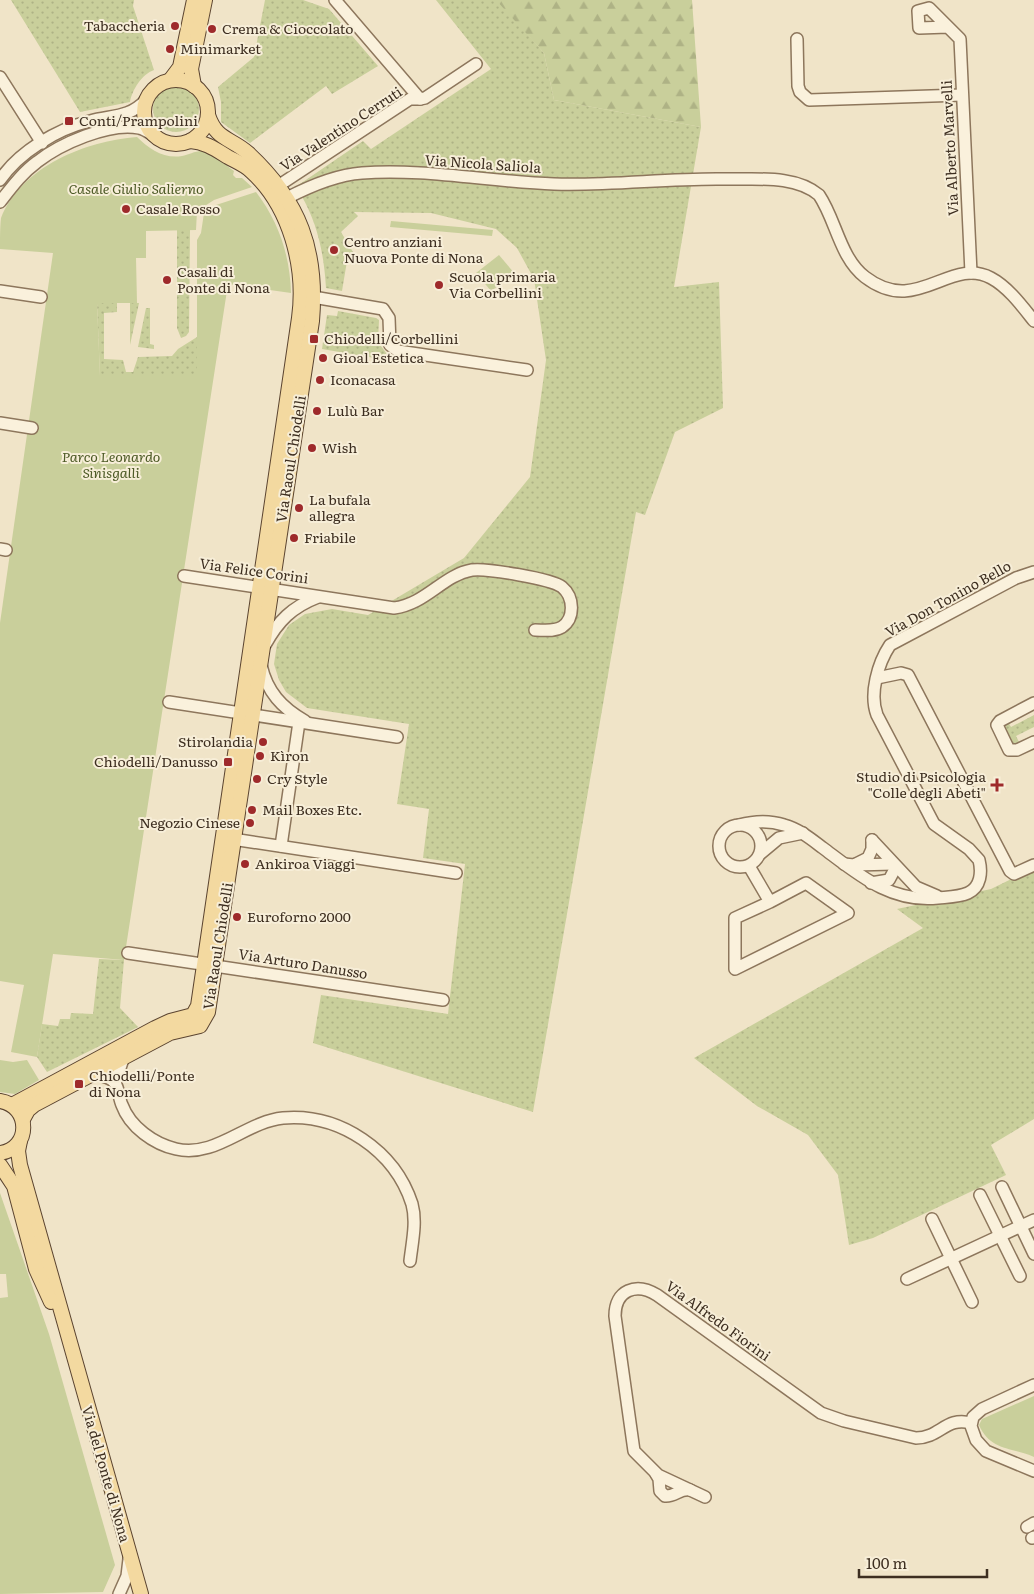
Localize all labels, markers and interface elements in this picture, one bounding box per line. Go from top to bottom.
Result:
place label: Tabaccheria [84,15,165,35]
place label: Crema & Cioccolato [222,18,354,38]
marker: Tabaccheria [169,20,181,32]
marker: Crema & Cioccolato [206,23,218,35]
place label: Minimarket [180,38,261,58]
marker: Minimarket [164,43,176,55]
street label: Via Alberto Marvelli [935,79,963,216]
street label: Via Valentino Cerruti [275,81,406,175]
place label: Conti/Prampolini [79,110,198,130]
marker: Conti/Prampolini [63,115,75,127]
street label: Via Nicola Saliola [424,149,542,177]
park label: Casale Giulio Salierno [68,178,204,198]
place label: Casale Rosso [136,198,220,218]
marker: Casale Rosso [120,203,132,215]
place label: Centro anziani Nuova Ponte di Nona [344,231,484,267]
marker: Centro anziani Nuova Ponte di Nona [328,244,340,256]
place label: Casali di Ponte di Nona [177,261,270,297]
place label: Scuola primaria Via Corbellini [449,266,556,302]
marker: Casali di Ponte di Nona [161,274,173,286]
marker: Scuola primaria Via Corbellini [433,279,445,291]
place label: Chiodelli/Corbellini [324,328,459,348]
marker: Chiodelli/Corbellini [308,333,320,345]
place label: Gioal Estetica [333,347,424,367]
marker: Gioal Estetica [317,352,329,364]
place label: Iconacasa [330,369,396,389]
marker: Iconacasa [314,374,326,386]
street label: Via Raoul Chiodelli [270,394,310,524]
place label: Lulù Bar [327,400,384,420]
marker: Lulù Bar [311,405,323,417]
place label: Wish [322,437,357,457]
marker: Wish [306,442,318,454]
park label: Parco Leonardo Sinisgalli [62,446,160,482]
place label: La bufala allegra [309,489,371,525]
marker: La bufala allegra [293,502,305,514]
place label: Friabile [304,527,356,547]
marker: Friabile [288,532,300,544]
street label: Via Felice Corini [198,552,310,588]
street label: Via Don Tonino Bello [881,555,1014,641]
place label: Stirolandia [178,731,253,751]
marker: Stirolandia [257,736,269,748]
place label: Kìron [270,745,309,765]
marker: Kìron [254,750,266,762]
place label: Chiodelli/Danusso [94,751,218,771]
marker: Chiodelli/Danusso [222,756,234,768]
place label: Studio di Psicologia "Colle degli Abeti" [856,766,986,802]
place label: Cry Style [267,768,328,788]
marker: Cry Style [251,773,263,785]
marker: Studio di Psicologia "Colle degli Abeti" [990,778,1004,792]
place label: Mail Boxes Etc. [262,799,362,819]
marker: Mail Boxes Etc. [246,804,258,816]
place label: Negozio Cinese [139,812,240,832]
marker: Negozio Cinese [244,817,256,829]
place label: Ankiroa Viaggi [255,853,355,873]
marker: Ankiroa Viaggi [239,858,251,870]
street label: Via Raoul Chiodelli [197,881,237,1011]
place label: Euroforno 2000 [247,906,351,926]
marker: Euroforno 2000 [231,911,243,923]
street label: Via Arturo Danusso [237,943,369,983]
place label: Chiodelli/Ponte di Nona [89,1065,195,1101]
marker: Chiodelli/Ponte di Nona [73,1078,85,1090]
street label: Via Alfredo Fiorini [662,1275,775,1365]
street label: Via del Ponte di Nona [78,1403,136,1545]
scale bar [859,1546,986,1578]
text: 100 m [866,1551,907,1574]

